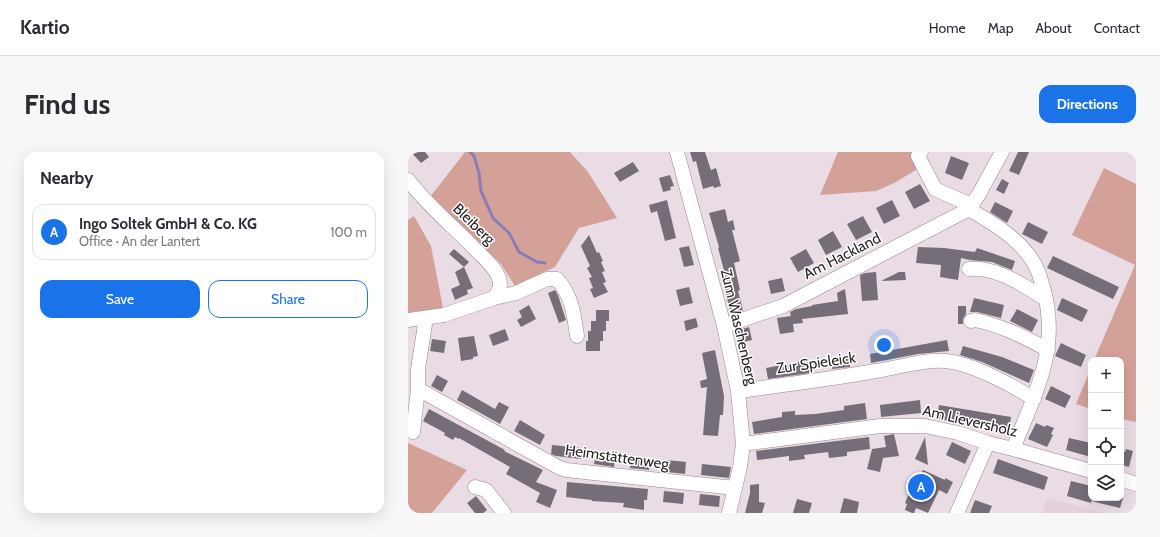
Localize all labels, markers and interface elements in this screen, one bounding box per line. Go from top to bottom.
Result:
text: Kartio [20,16,69,39]
text: Home [929,19,966,37]
text: Map [988,19,1013,37]
text: About [1035,19,1072,37]
text: Contact [1094,19,1140,37]
button: Directions [1039,85,1136,123]
text: Find us [24,87,110,121]
text: Nearby [40,168,93,188]
street label: Bleiberg [449,200,499,249]
text: Ingo Soltek GmbH & Co. KG [79,215,257,233]
text: A [50,224,58,240]
text: 100 m [330,224,367,240]
street label: Am Hackland [800,229,884,283]
text: Office · An der Lantert [79,233,200,249]
street label: Zum Waschenberg [717,267,761,387]
button: Save [40,280,200,318]
button: Share [208,280,368,318]
your location [874,335,894,355]
street label: Zur Spieleick [775,349,857,377]
map controls [1088,357,1124,501]
button: + [1088,357,1124,393]
button: − [1088,393,1124,429]
street label: Am Lieversholz [921,401,1019,441]
button: locate [1088,429,1124,465]
street label: Heimstättenweg [564,441,671,473]
button: layers [1088,465,1124,501]
pin: A [908,472,934,502]

